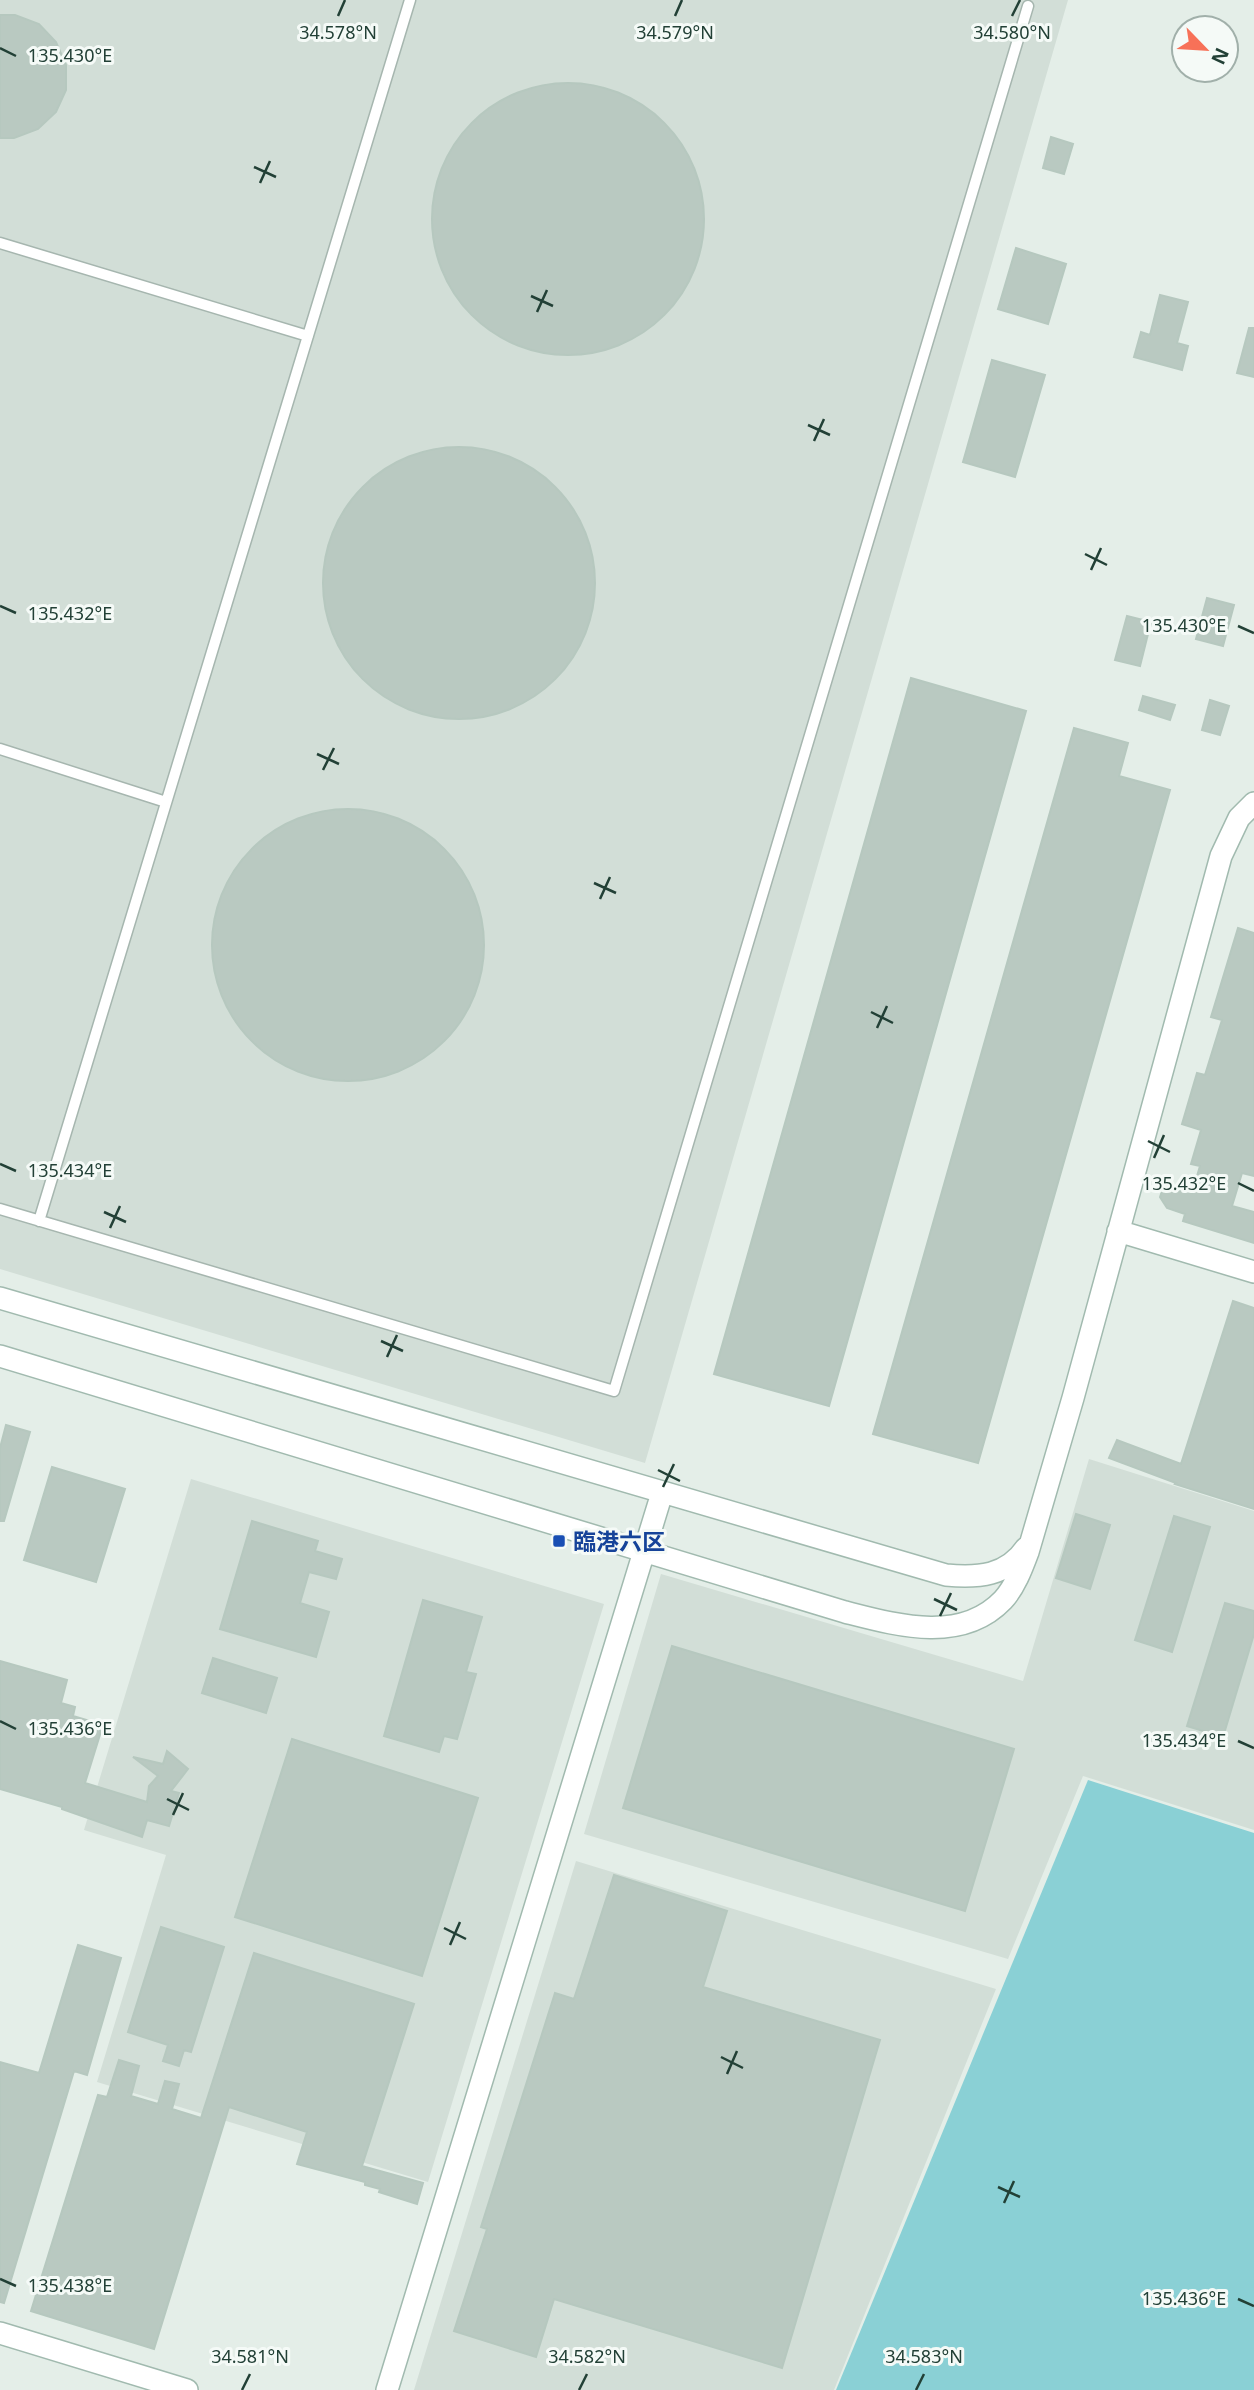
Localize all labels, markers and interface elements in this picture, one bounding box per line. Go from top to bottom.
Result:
north arrow [1170,14,1240,84]
text: 34.578°N [299,20,377,44]
text: 34.579°N [636,20,714,44]
text: 34.580°N [973,20,1051,44]
text: 135.430°E [28,43,112,67]
text: N [1205,44,1235,69]
text: 135.432°E [28,601,112,625]
text: 135.430°E [1142,613,1226,637]
text: 135.434°E [28,1158,112,1182]
text: 135.432°E [1142,1171,1226,1195]
place label: 臨港六区 [573,1525,665,1557]
marker: 臨港六区 [551,1533,567,1549]
text: 135.436°E [28,1716,112,1740]
text: 135.434°E [1142,1728,1226,1752]
text: 135.438°E [28,2273,112,2297]
text: 135.436°E [1142,2286,1226,2310]
text: 34.581°N [211,2344,289,2368]
text: 34.582°N [548,2344,626,2368]
text: 34.583°N [885,2344,963,2368]

